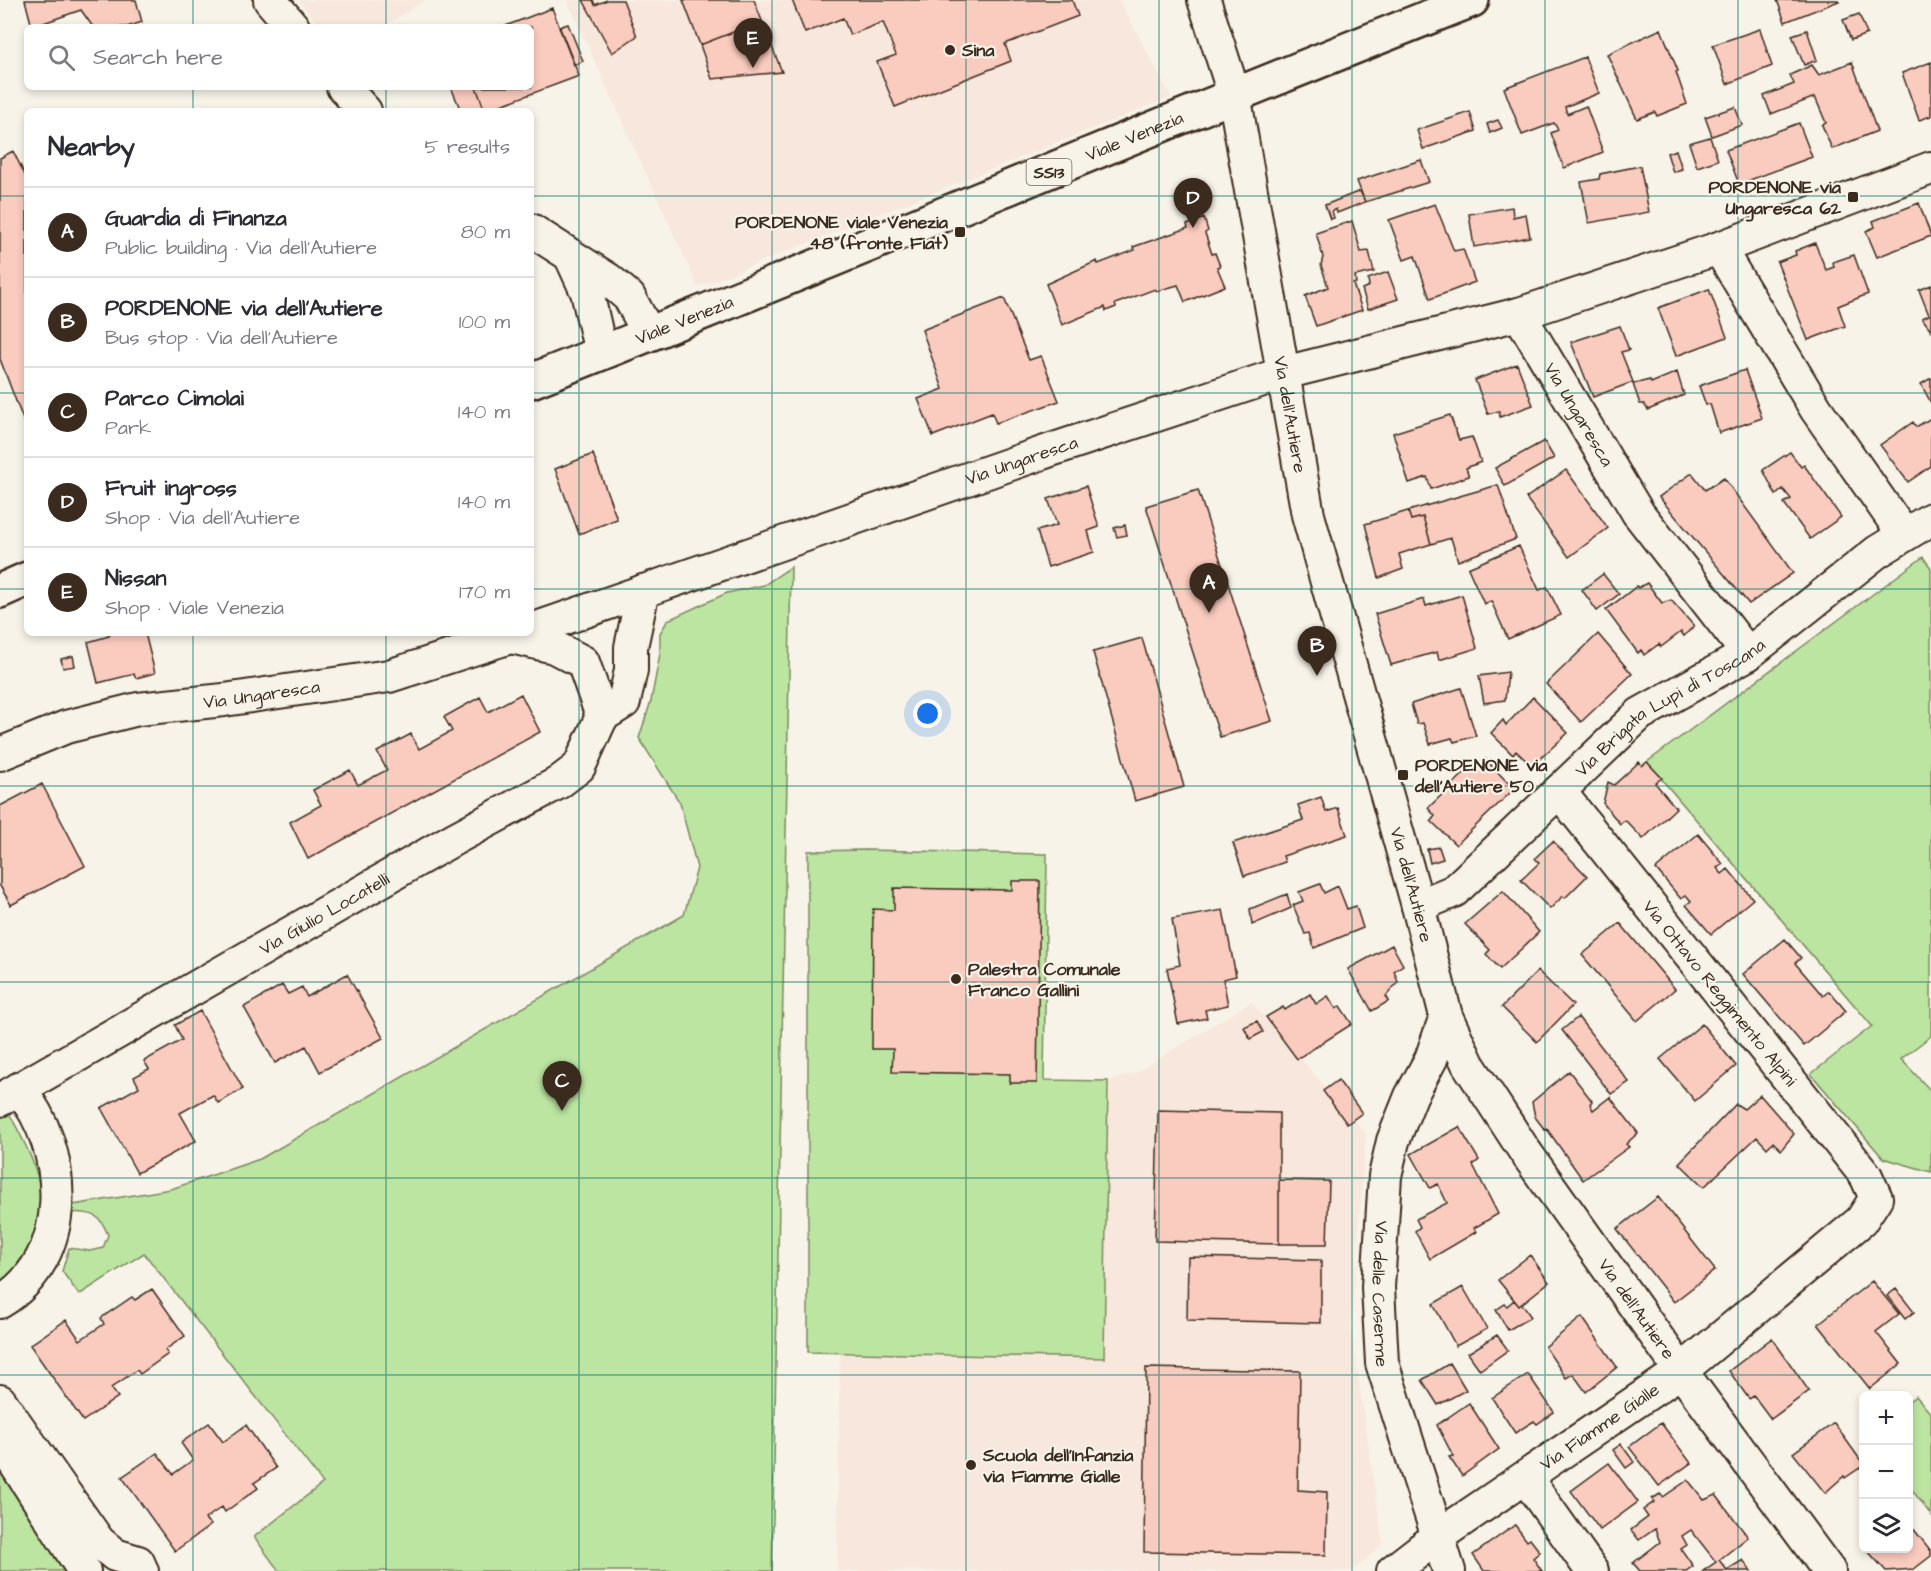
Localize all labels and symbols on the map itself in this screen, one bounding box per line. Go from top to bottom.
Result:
pin: E [734,19,772,68]
place label: Sina [961,38,995,63]
marker: Sina [943,43,957,57]
street label: Viale Venezia [1082,105,1187,168]
road number: SS13 [1026,159,1072,185]
place label: PORDENONE via Ungaresca 62 [1709,175,1842,222]
pin: D [1174,178,1212,228]
marker: PORDENONE via Ungaresca 62 [1846,190,1860,204]
place label: PORDENONE viale Venezia 48 (fronte Fiat) [735,210,949,256]
marker: PORDENONE viale Venezia 48 (fronte Fiat) [953,225,967,239]
street label: Viale Venezia [632,289,737,351]
street label: Via dell'Autiere [1267,354,1312,475]
street label: Via Ungaresca [1538,358,1619,471]
street label: Via Ungaresca [962,430,1081,492]
pin: A [1190,564,1228,613]
pin: B [1298,626,1336,676]
street label: Via Brigata Lupi di Toscana [1570,633,1771,783]
street label: Via Ungaresca [202,674,322,715]
your location [913,699,942,728]
place label: PORDENONE via dell'Autiere 50 [1414,753,1548,799]
marker: PORDENONE via dell'Autiere 50 [1396,768,1410,782]
street label: Via dell'Autiere [1383,824,1439,945]
street label: Via Giulio Locatelli [255,867,394,961]
street label: Via Ottavo Reggimento Alpini [1636,895,1803,1093]
place label: Palestra Comunale Franco Gallini [968,957,1121,1003]
marker: Palestra Comunale Franco Gallini [949,972,963,986]
pin: C [542,1062,582,1111]
street label: Via delle Caserme [1365,1220,1394,1368]
street label: Via dell'Autiere [1592,1254,1681,1365]
street label: Via Fiamme Gialle [1535,1377,1665,1477]
place label: Scuola dell'Infanzia via Fiamme Gialle [982,1443,1134,1489]
marker: Scuola dell'Infanzia via Fiamme Gialle [964,1458,978,1472]

